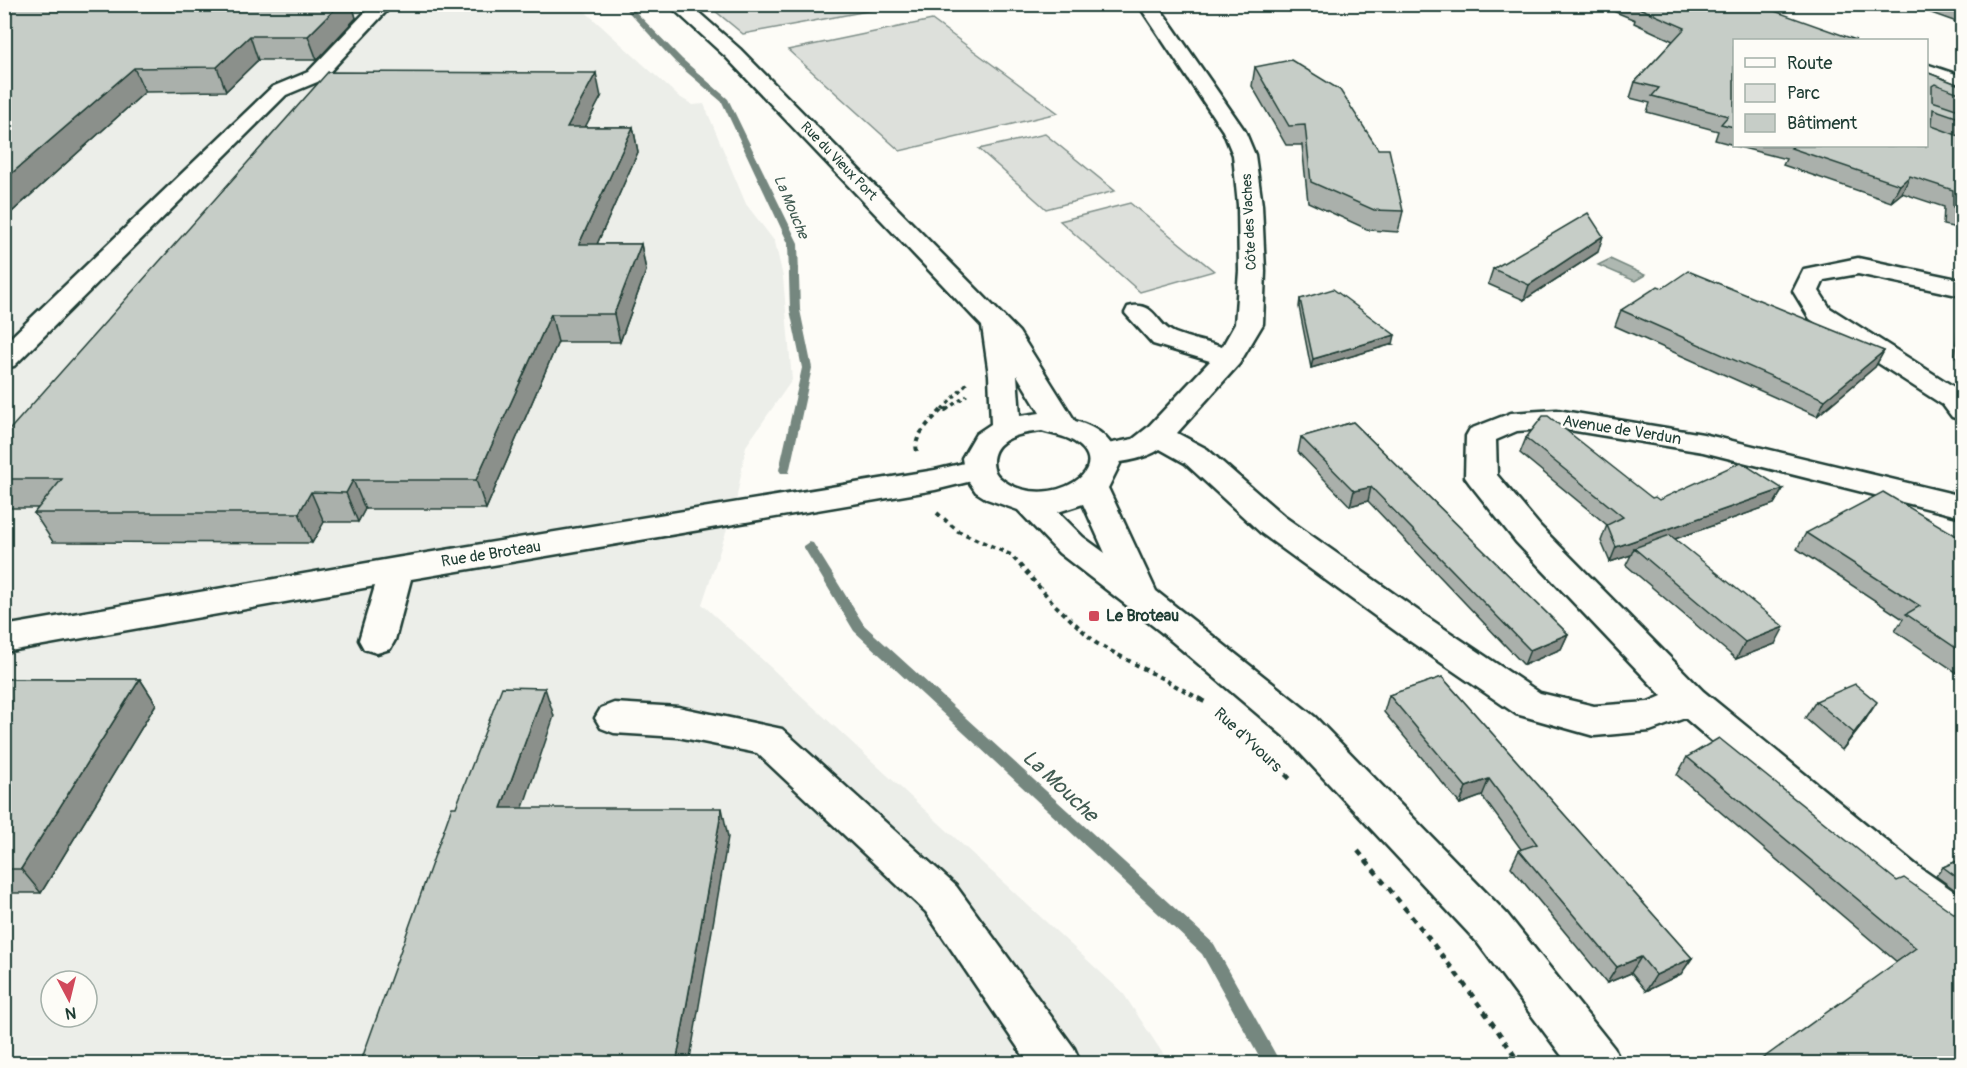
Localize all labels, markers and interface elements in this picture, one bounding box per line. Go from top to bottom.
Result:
legend [1733,39,1928,147]
text: Route [1787,52,1832,75]
text: Parc [1787,82,1820,105]
text: Bâtiment [1787,112,1858,135]
street label: Rue du Vieux Port [797,118,881,204]
water label: La Mouche [769,172,813,243]
street label: Côte des Vaches [1238,172,1260,271]
street label: Avenue de Verdun [1561,411,1683,449]
street label: Rue de Broteau [440,536,542,572]
place label: Le Broteau [1106,606,1179,626]
marker: Le Broteau [1087,609,1101,623]
street label: Rue d'Yvours [1210,703,1286,777]
water label: La Mouche [1016,744,1106,830]
north arrow [39,969,99,1029]
text: N [64,1002,77,1024]

